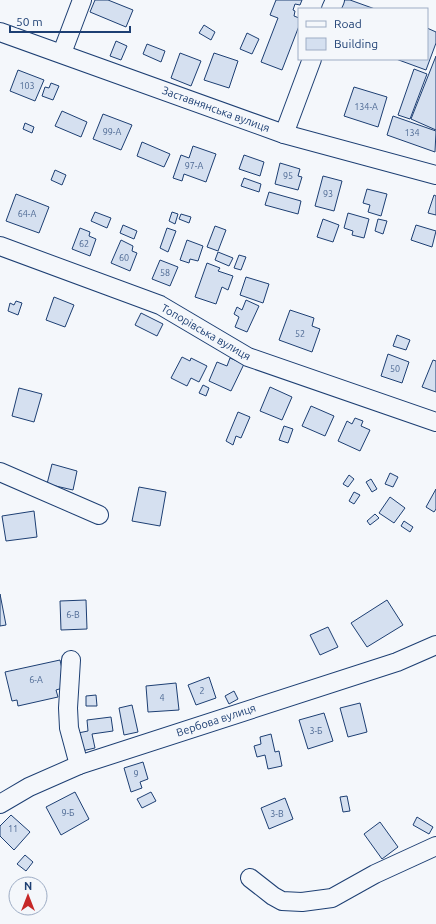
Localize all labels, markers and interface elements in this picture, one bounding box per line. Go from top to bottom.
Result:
scale bar [10,8,130,34]
legend [298,8,428,60]
text: 50 m [16,15,43,28]
text: Road [334,17,362,30]
text: Building [334,37,378,50]
house number: 103 [19,81,35,91]
street label: Заставнянська вулиця [161,84,271,134]
house number: 134-А [354,102,378,112]
house number: 99-А [103,127,121,137]
house number: 134 [404,128,420,138]
house number: 97-А [185,161,203,171]
house number: 95 [283,171,293,181]
house number: 93 [323,189,333,199]
house number: 64-А [18,209,36,219]
house number: 62 [79,239,89,249]
house number: 60 [119,253,129,263]
house number: 58 [160,268,170,278]
street label: Топорівська вулиця [159,302,253,362]
house number: 52 [295,329,305,339]
house number: 50 [390,364,400,374]
house number: 6-В [66,610,80,620]
house number: 6-А [29,675,43,685]
house number: 2 [199,686,205,696]
house number: 4 [159,693,165,703]
street label: Вербова вулиця [175,701,257,739]
house number: 3-Б [309,726,323,736]
house number: 9 [133,769,139,779]
house number: 9-Б [61,808,75,818]
house number: 3-В [270,809,284,819]
house number: 11 [8,824,18,834]
north arrow [8,876,48,916]
text: N [24,880,32,892]

